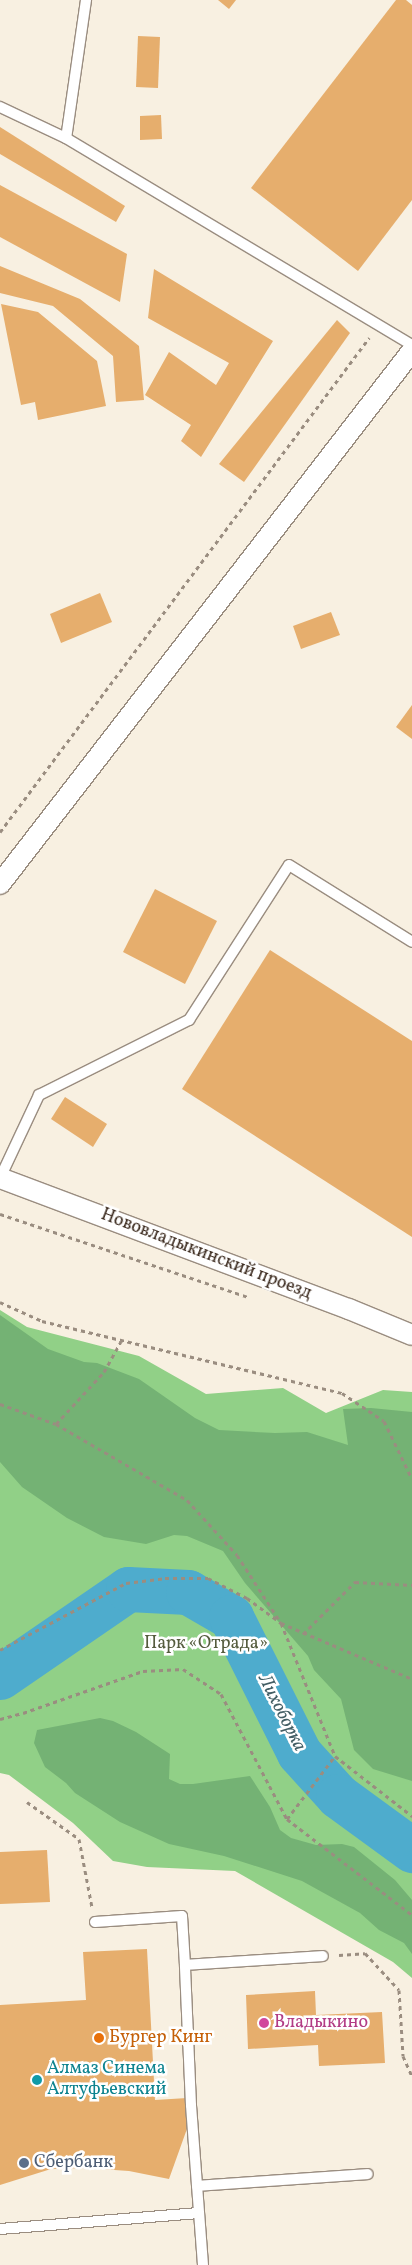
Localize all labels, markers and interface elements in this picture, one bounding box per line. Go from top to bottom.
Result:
street label: Нововладыкинский проезд [97,1205,315,1305]
park label: Парк «Отрада» [144,1633,268,1655]
water label: Лихоборка [252,1671,310,1755]
place label: Владыкино [274,2012,368,2034]
marker: Владыкино [258,2017,270,2029]
place label: Бургер Кинг [109,2027,212,2049]
marker: Бургер Кинг [93,2032,105,2044]
place label: Алмаз Синема Алтуфьевский [47,2059,167,2102]
marker: Алмаз Синема Алтуфьевский [31,2074,43,2086]
place label: Сбербанк [34,2152,113,2174]
marker: Сбербанк [18,2157,30,2169]

